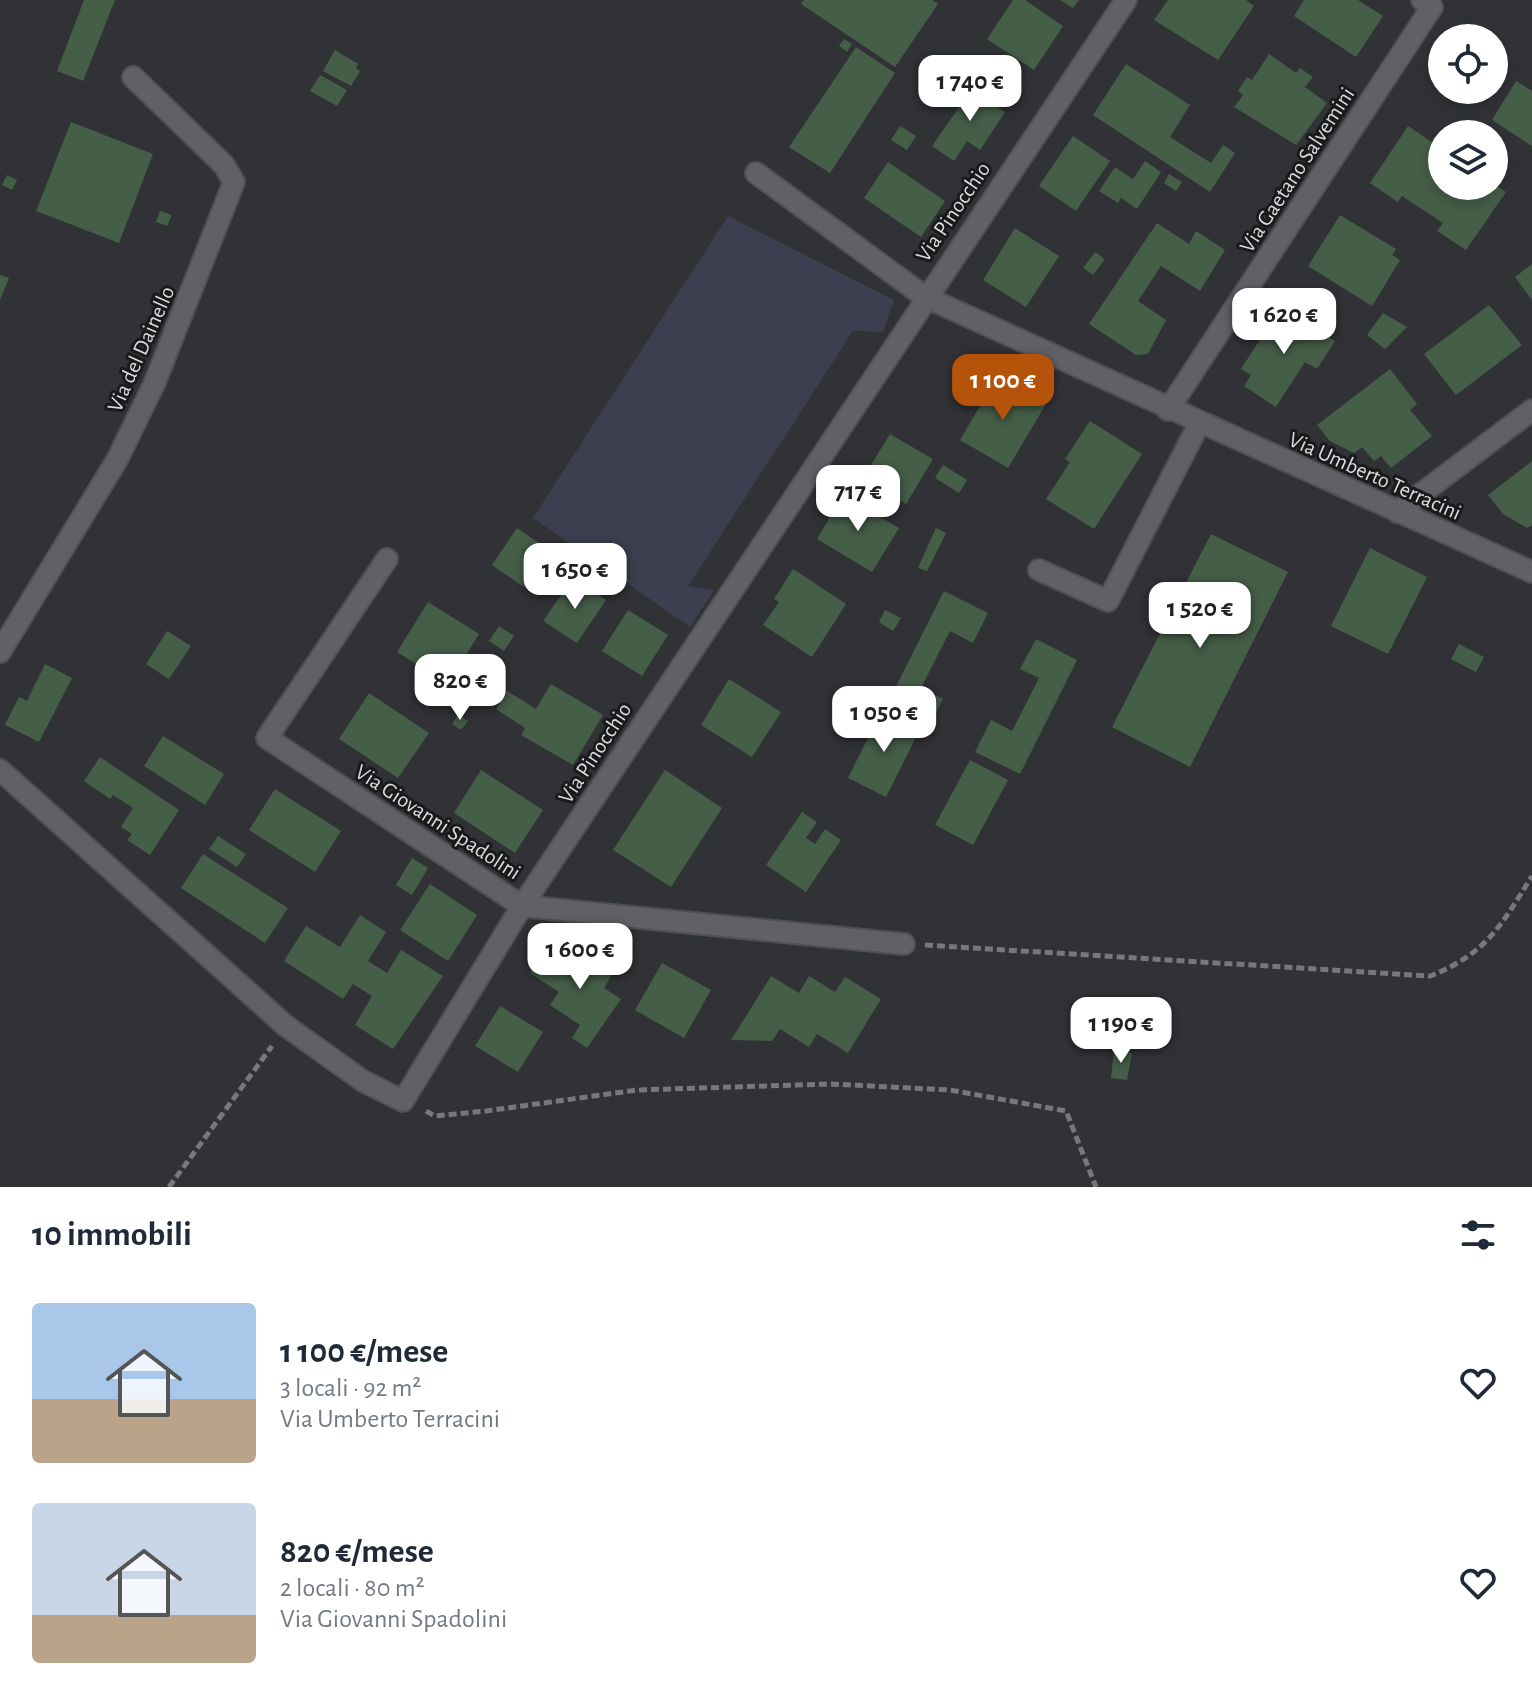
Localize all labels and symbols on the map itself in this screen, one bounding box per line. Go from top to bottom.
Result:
pin: 1 740 € [896,55,1044,123]
street label: Via Gaetano Salvemini [1236,84,1358,256]
street label: Via Pinocchio [912,158,994,266]
street label: Via del Dainello [103,283,179,415]
pin: 1 620 € [1210,288,1358,356]
pin: 1 100 € [929,354,1077,422]
street label: Via Umberto Terracini [1285,428,1465,524]
pin: 717 € [802,465,914,533]
pin: 1 650 € [501,543,649,611]
pin: 1 520 € [1126,582,1274,650]
pin: 820 € [404,654,516,722]
pin: 1 050 € [810,686,958,754]
street label: Via Pinocchio [554,699,636,807]
street label: Via Giovanni Spadolini [351,760,525,884]
pin: 1 600 € [506,923,654,991]
pin: 1 190 € [1047,997,1195,1065]

